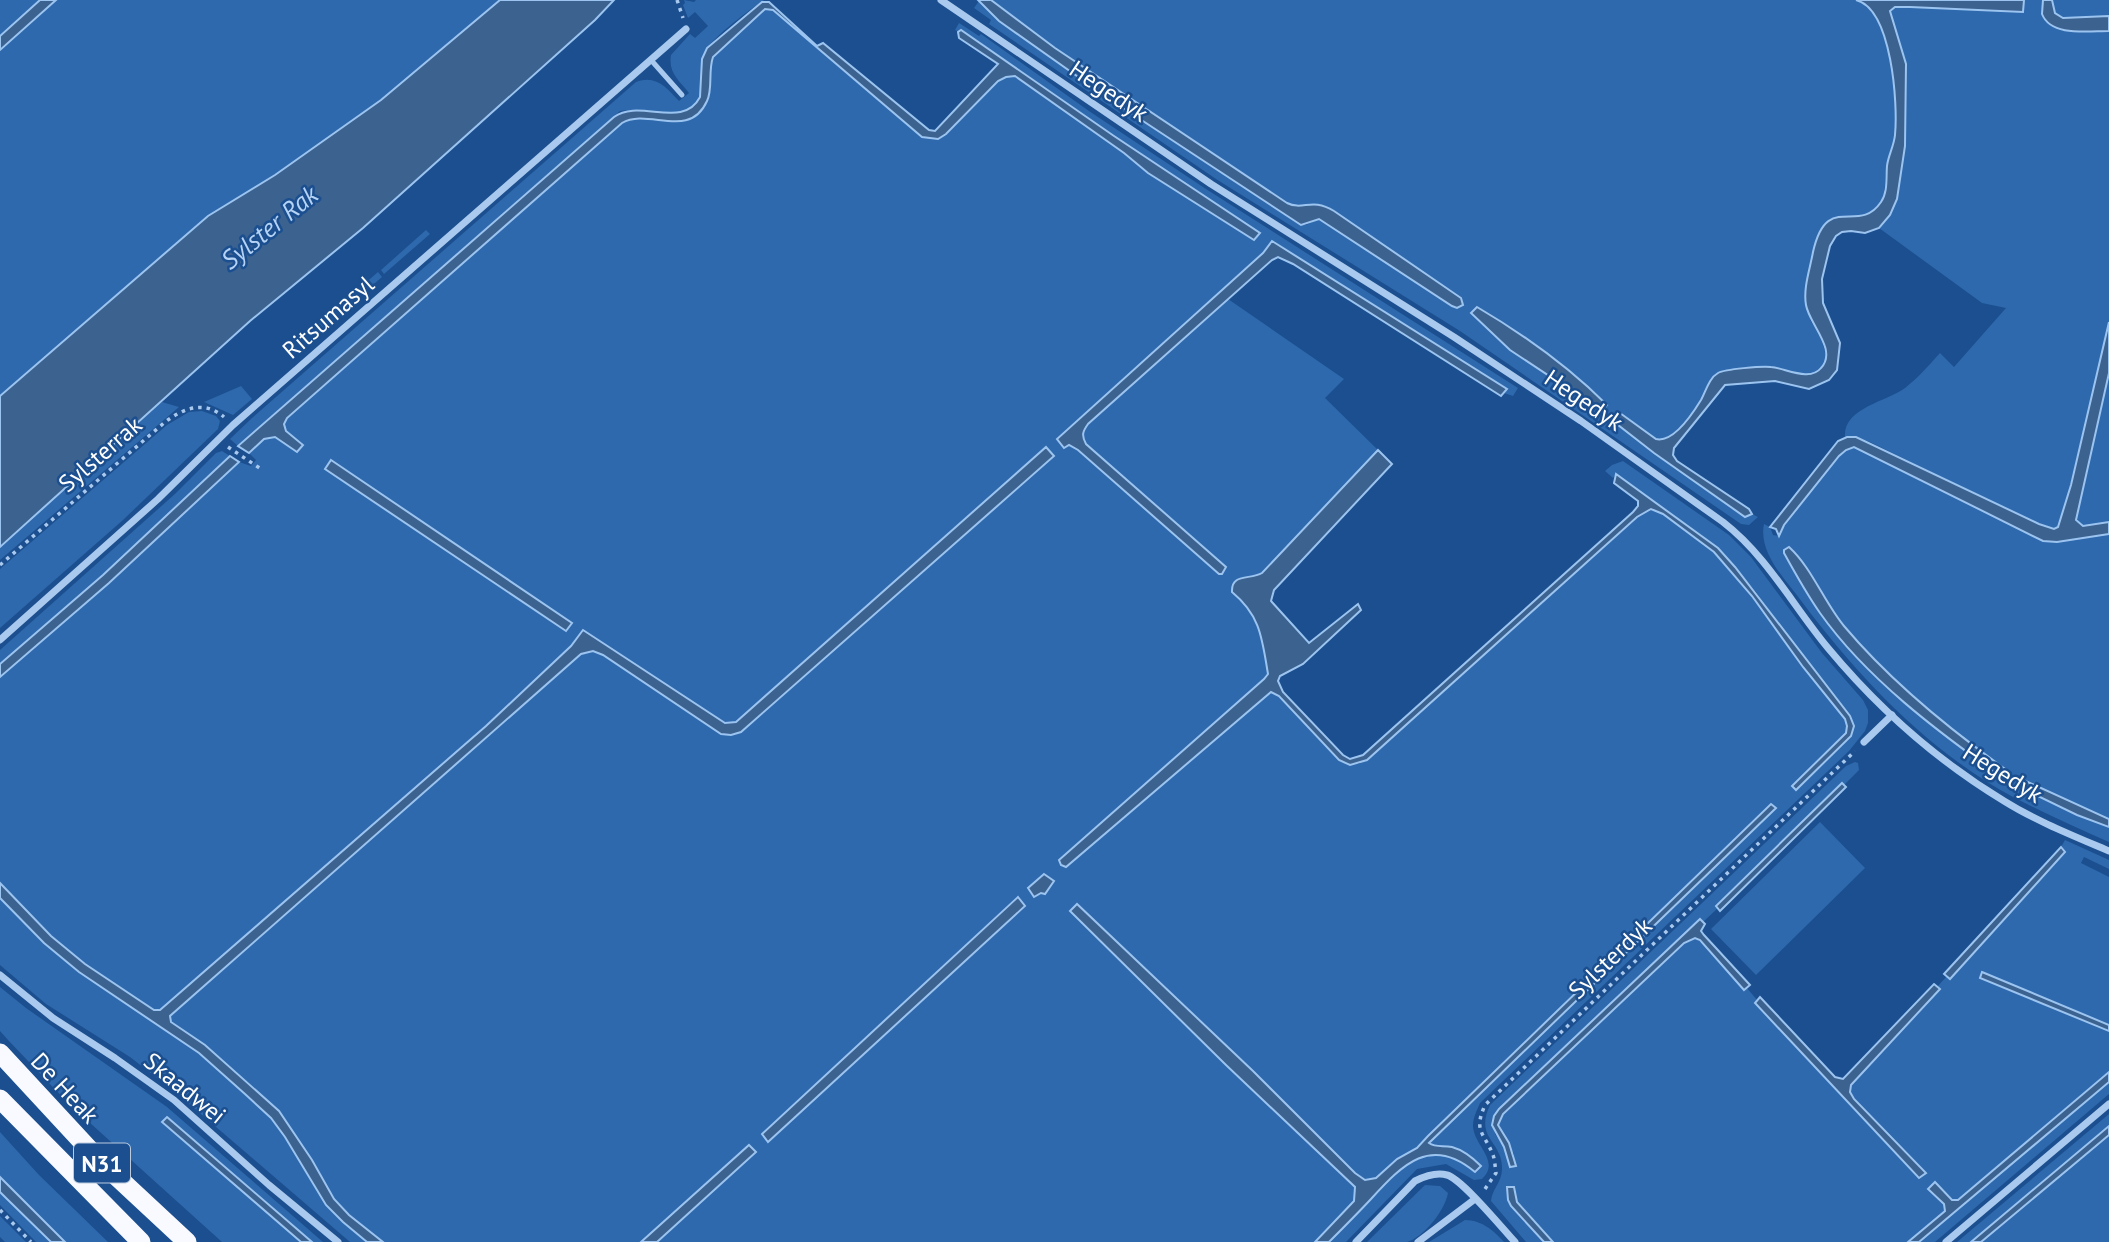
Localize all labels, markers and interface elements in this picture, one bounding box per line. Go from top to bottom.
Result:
street label: Hegedyk [1064,53,1155,129]
water label: Sylster Rak [214,177,325,276]
street label: Ritsumasyl [276,269,380,365]
street label: Hegedyk [1539,362,1630,438]
street label: Sylsterrak [52,409,149,499]
street label: Hegedyk [1957,736,2049,810]
street label: Sylsterdyk [1562,910,1659,1006]
street label: Skaadwei [138,1045,232,1131]
street label: De Heak [24,1046,106,1130]
road number: N31 [74,1144,130,1182]

